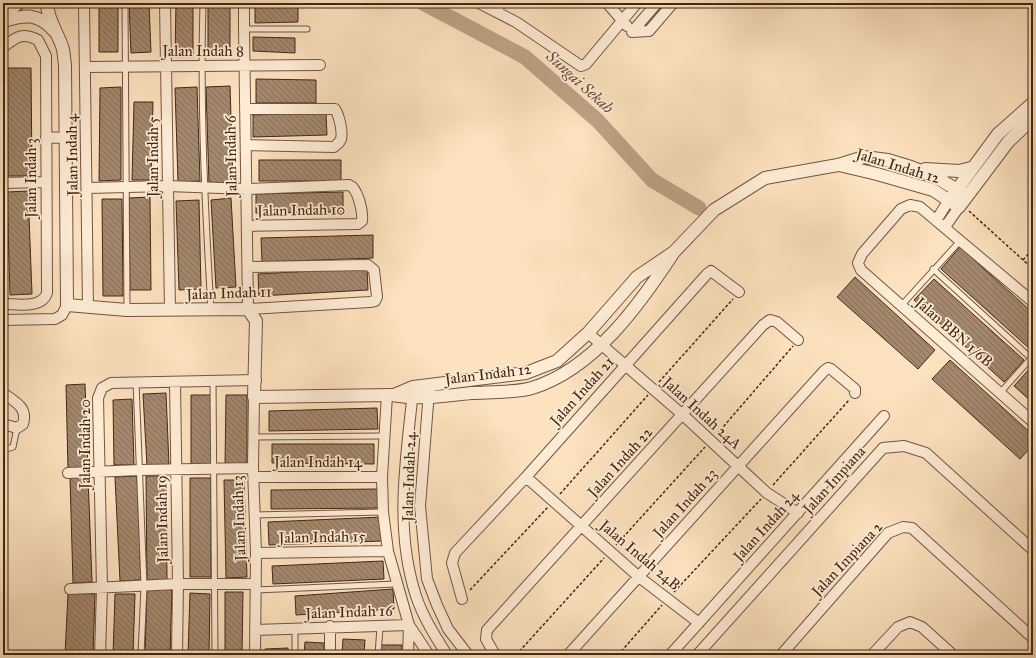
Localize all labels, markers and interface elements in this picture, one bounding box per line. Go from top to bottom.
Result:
street label: Jalan Indah 8 [160,42,244,61]
water label: Sungai Sekah [542,46,618,117]
street label: Jalan Indah 4 [62,113,83,198]
street label: Jalan Indah 6 [221,114,242,199]
street label: Jalan Indah 5 [144,117,163,199]
street label: Jalan Indah 3 [22,138,41,220]
street label: Jalan Indah 12 [852,144,943,188]
street label: Jalan Indah 10 [255,200,345,221]
street label: Jalan Indah 11 [184,283,272,305]
street label: Jalan BBN 1/6B [909,292,996,371]
street label: Jalan Indah 21 [545,353,619,432]
street label: Jalan Indah 12 [442,360,533,389]
street label: Jalan Indah 24A [657,372,745,454]
street label: Jalan Indah 20 [76,399,95,491]
street label: Jalan Indah 22 [582,423,657,503]
street label: Jalan Indah 24 [398,431,421,524]
street label: Jalan Impiana [797,442,870,520]
street label: Jalan Indah 14 [272,453,363,472]
street label: Jalan Indah 23 [648,465,722,544]
street label: Jalan Indah 19 [152,475,173,565]
street label: Jalan Indah 13 [229,475,251,563]
street label: Jalan Indah 24 [728,486,804,567]
street label: Jalan Indah 24B [594,515,684,595]
street label: Jalan Impiana 2 [806,517,887,602]
street label: Jalan Indah 15 [277,527,365,548]
street label: Jalan Indah 16 [303,601,394,624]

